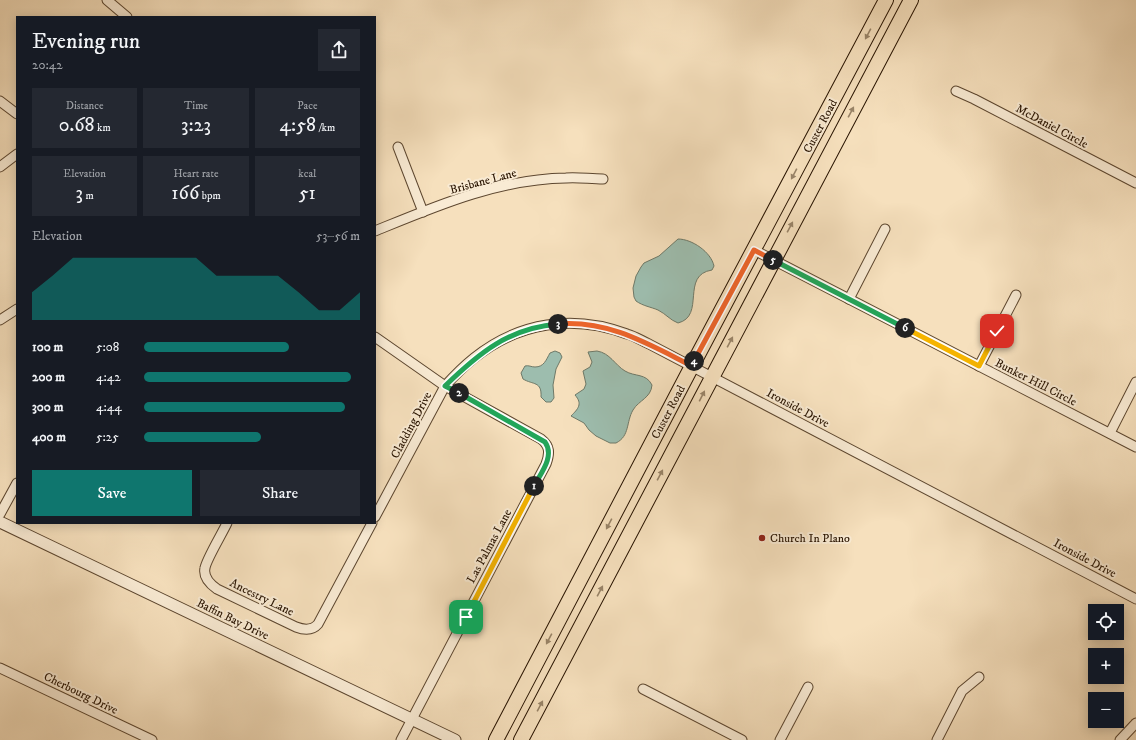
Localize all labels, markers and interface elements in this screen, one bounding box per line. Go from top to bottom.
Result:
text: Evening run [32,28,140,55]
button: share [318,29,360,71]
one-way arrow [865,29,871,40]
text: 20:42 [32,57,63,73]
street label: Custer Road [800,97,841,156]
text: Distance [66,99,104,113]
text: Time [184,99,208,113]
text: Pace [297,99,318,113]
street label: McDaniel Circle [1013,101,1090,152]
one-way arrow [848,106,855,118]
text: 0.68 [59,113,95,138]
text: 3:23 [181,113,211,138]
text: 4:58 [279,113,316,138]
text: km [95,121,111,135]
text: /km [316,121,335,135]
street label: Brisbane Lane [448,165,518,198]
text: Elevation [63,167,106,181]
text: Heart rate [173,167,219,181]
text: kcal [298,167,316,181]
one-way arrow [791,168,797,180]
text: 3 [76,181,83,206]
text: 166 [171,181,199,206]
text: 51 [299,181,316,206]
text: m [83,189,94,203]
text: bpm [199,189,221,203]
one-way arrow [787,221,794,233]
text: Elevation [32,228,82,244]
text: 53–56 m [316,228,360,244]
pin: 5 [763,250,783,270]
text: 5 [770,253,776,267]
pin: 3 [548,314,568,334]
pin [980,314,1014,348]
text: 3 [556,317,560,331]
pin: 6 [895,318,915,338]
icon: check [986,320,1008,342]
text: 6 [902,321,908,335]
one-way arrow [727,336,733,348]
text: 100 m [32,339,63,355]
text: 5:08 [96,339,119,355]
pin: 4 [684,351,704,371]
text: 4 [691,354,697,368]
street label: Bunker Hill Circle [992,355,1079,409]
text: 200 m [32,369,65,385]
text: 4:42 [96,369,121,385]
pin: 2 [449,383,469,403]
street label: Custer Road [648,383,689,442]
text: 2 [456,386,462,400]
street label: Ironside Drive [764,386,832,431]
street label: Cladding Drive [388,389,435,461]
one-way arrow [699,390,705,402]
text: 300 m [32,399,63,415]
text: 4:44 [96,399,122,415]
text: 400 m [32,429,66,445]
text: 5:25 [96,429,119,445]
button: Save [32,470,192,516]
button: Share [200,470,360,516]
one-way arrow [657,470,664,481]
pin: 1 [524,476,544,496]
text: 1 [532,479,536,493]
street label: Las Palmas Lane [464,507,515,586]
one-way arrow [606,518,612,529]
place label: Church In Plano [770,531,850,546]
marker: Church In Plano [757,533,767,543]
street label: Ironside Drive [1051,536,1119,581]
street label: Ancestry Lane [227,575,296,619]
one-way arrow [597,585,603,596]
street label: Baffin Bay Drive [194,596,271,643]
pin [449,600,483,634]
map controls [1088,604,1124,728]
button: locate [1088,604,1124,640]
icon: arrive [455,606,477,628]
one-way arrow [546,633,552,645]
button: + [1088,648,1124,684]
street label: Cherbourg Drive [41,669,120,718]
button: − [1088,692,1124,728]
one-way arrow [536,700,543,711]

